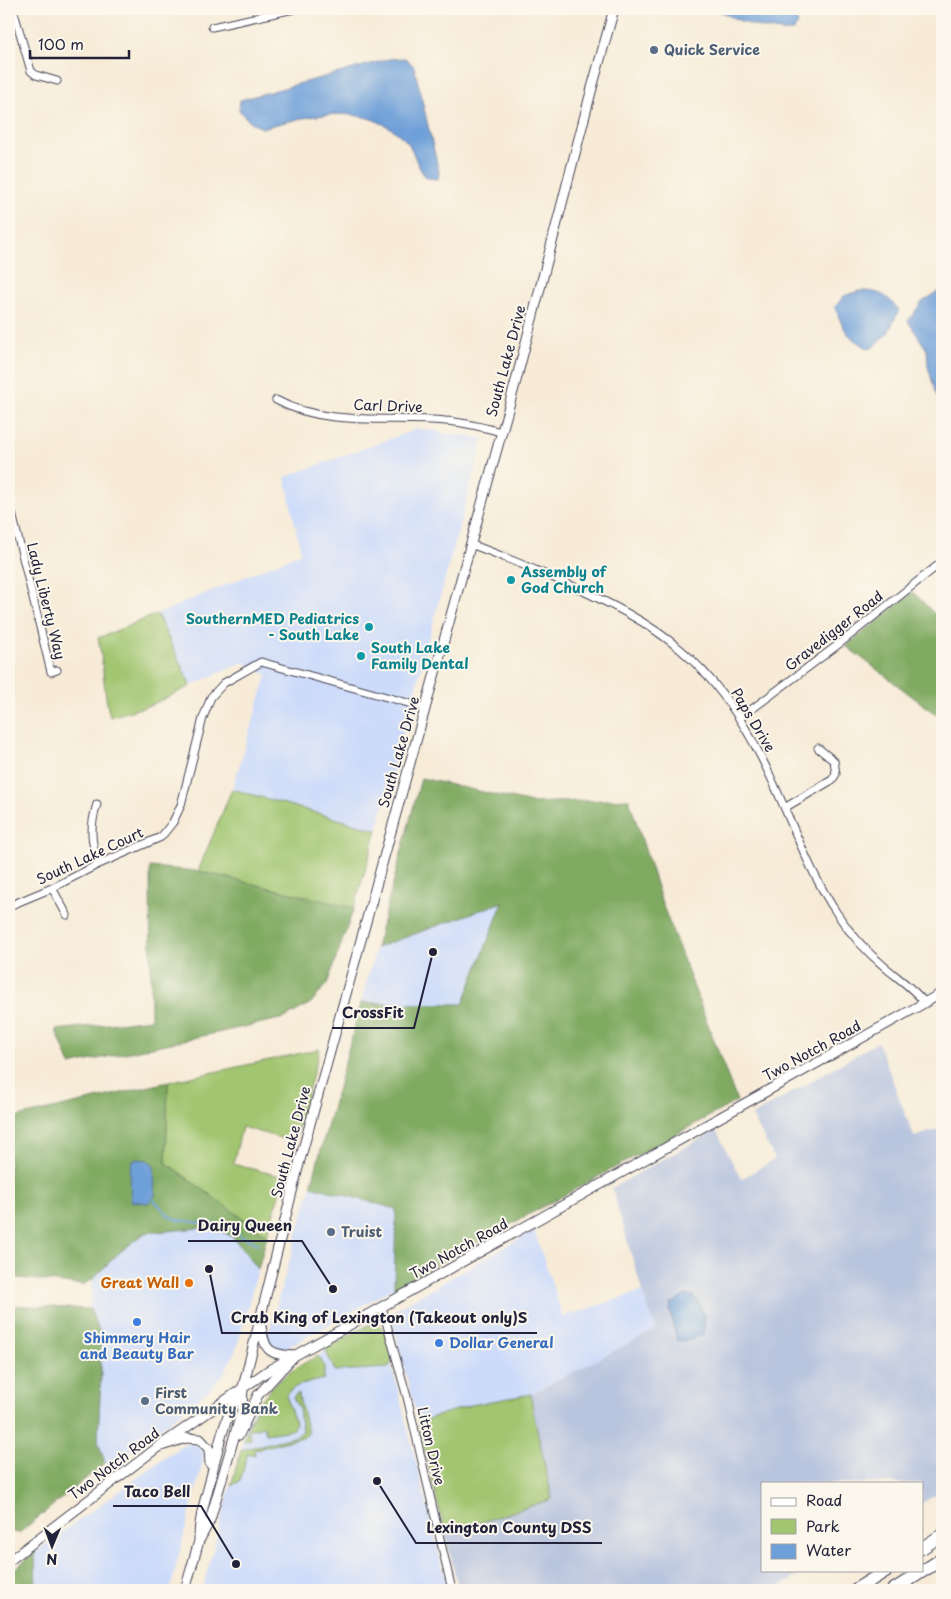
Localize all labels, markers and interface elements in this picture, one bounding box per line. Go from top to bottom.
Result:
scale bar [30,28,129,60]
text: 100 m [38,32,84,55]
place label: Quick Service [664,39,760,60]
marker: Quick Service [648,44,660,56]
street label: South Lake Drive [480,303,531,419]
street label: Carl Drive [353,394,423,417]
street label: Lady Liberty Way [22,540,71,662]
place label: Assembly of God Church [520,561,607,598]
marker: Assembly of God Church [505,574,517,586]
street label: Gravedigger Road [780,585,887,676]
place label: SouthernMED Pediatrics - South Lake [186,608,359,645]
marker: SouthernMED Pediatrics - South Lake [363,621,375,633]
place label: South Lake Family Dental [371,637,469,674]
marker: South Lake Family Dental [355,650,367,662]
street label: Paps Drive [726,684,781,756]
street label: South Lake Drive [373,694,424,810]
street label: South Lake Court [33,821,147,890]
callout: CrossFit [332,998,414,1028]
text: CrossFit [342,1000,404,1023]
street label: Two Notch Road [759,1015,865,1086]
street label: South Lake Drive [265,1084,316,1200]
callout: Dairy Queen [188,1211,302,1241]
text: Dairy Queen [198,1213,292,1236]
street label: Two Notch Road [406,1213,512,1284]
place label: Truist [341,1221,382,1242]
marker: Truist [325,1226,337,1238]
place label: Great Wall [100,1272,179,1293]
marker: Great Wall [183,1277,195,1289]
callout: Crab King of Lexington (Takeout only)S [222,1303,537,1333]
text: Crab King of Lexington (Takeout only)S [231,1305,527,1328]
marker: Shimmery Hair and Beauty Bar [131,1316,143,1328]
place label: Shimmery Hair and Beauty Bar [80,1327,195,1364]
place label: Dollar General [449,1332,553,1353]
marker: Dollar General [433,1337,445,1349]
place label: First Community Bank [155,1382,279,1419]
marker: First Community Bank [139,1395,151,1407]
street label: Litton Drive [412,1405,451,1487]
street label: Two Notch Road [64,1422,164,1505]
callout: Taco Bell [113,1476,201,1506]
text: Taco Bell [124,1479,190,1502]
legend [761,1482,924,1572]
text: Road [806,1488,842,1511]
callout: Lexington County DSS [416,1513,602,1543]
text: Park [806,1514,840,1537]
text: Lexington County DSS [426,1515,592,1538]
north arrow [28,1522,78,1572]
text: Water [806,1538,851,1561]
text: N [46,1549,57,1570]

